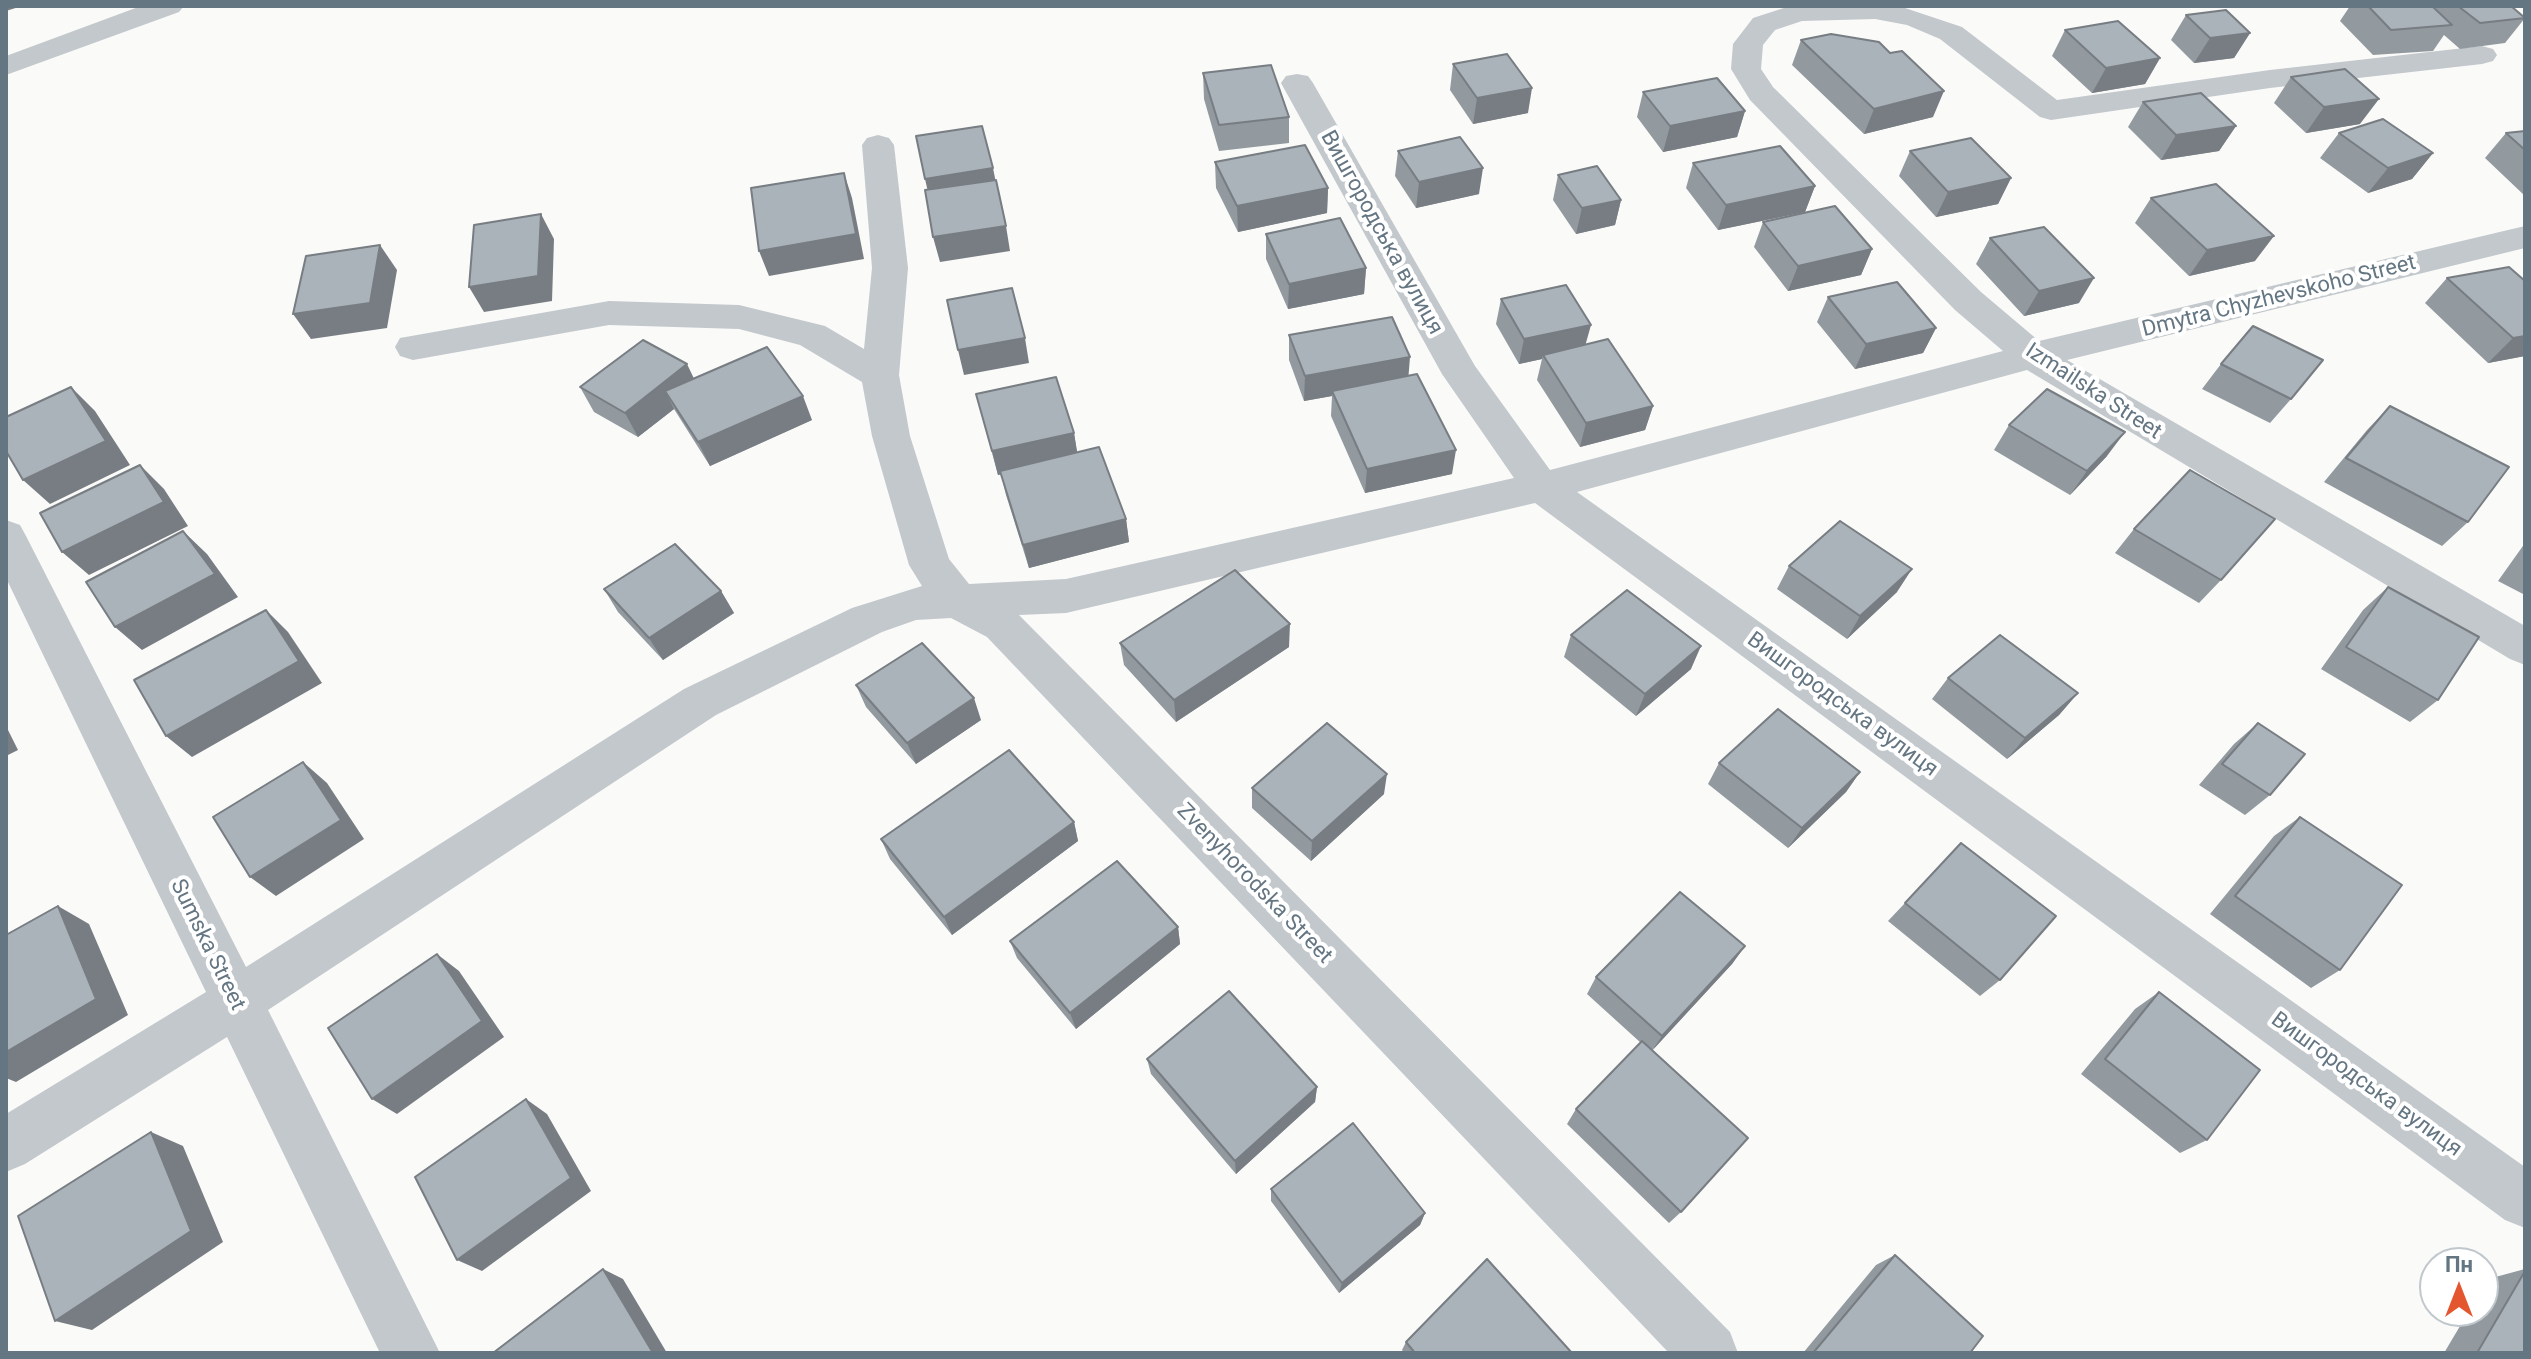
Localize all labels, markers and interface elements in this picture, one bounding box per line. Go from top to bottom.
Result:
street label: Вишгородська вулиця [1314,126,1448,340]
street label: Dmytra Chyzhevskoho Street [2139,250,2419,344]
street label: Izmailska Street [2020,338,2166,446]
street label: Вишгородська вулиця [1742,627,1942,783]
street label: Zvenyhorodska Street [1171,798,1337,970]
street label: Sumska Street [164,875,250,1015]
street label: Вишгородська вулиця [2266,1007,2466,1163]
north arrow [2419,1247,2499,1327]
text: Пн [2445,1252,2473,1277]

